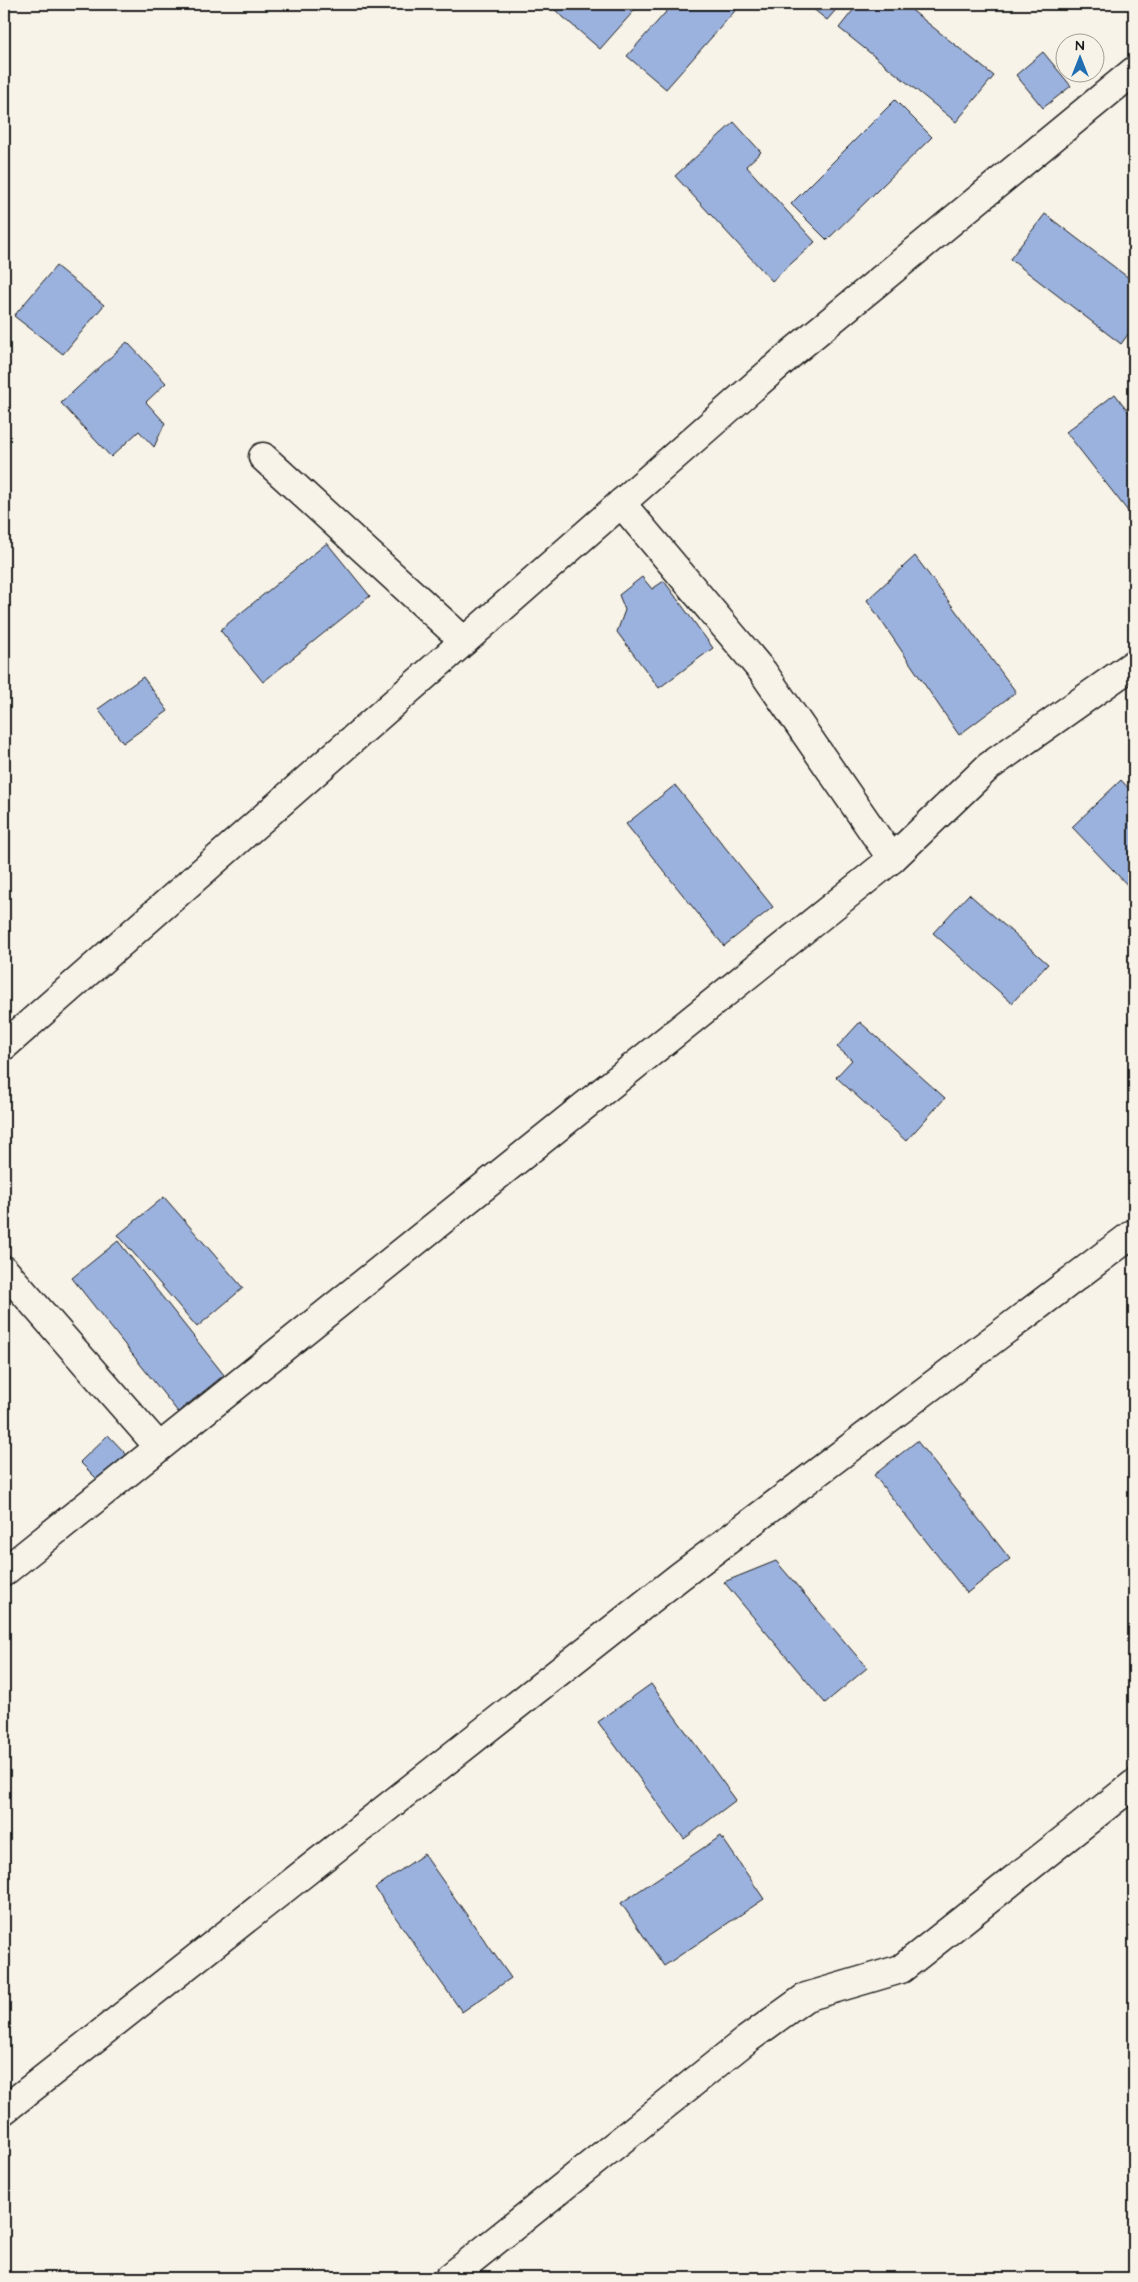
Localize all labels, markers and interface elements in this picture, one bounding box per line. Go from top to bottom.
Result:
north arrow [1056,32,1106,82]
text: N [1076,36,1085,56]

